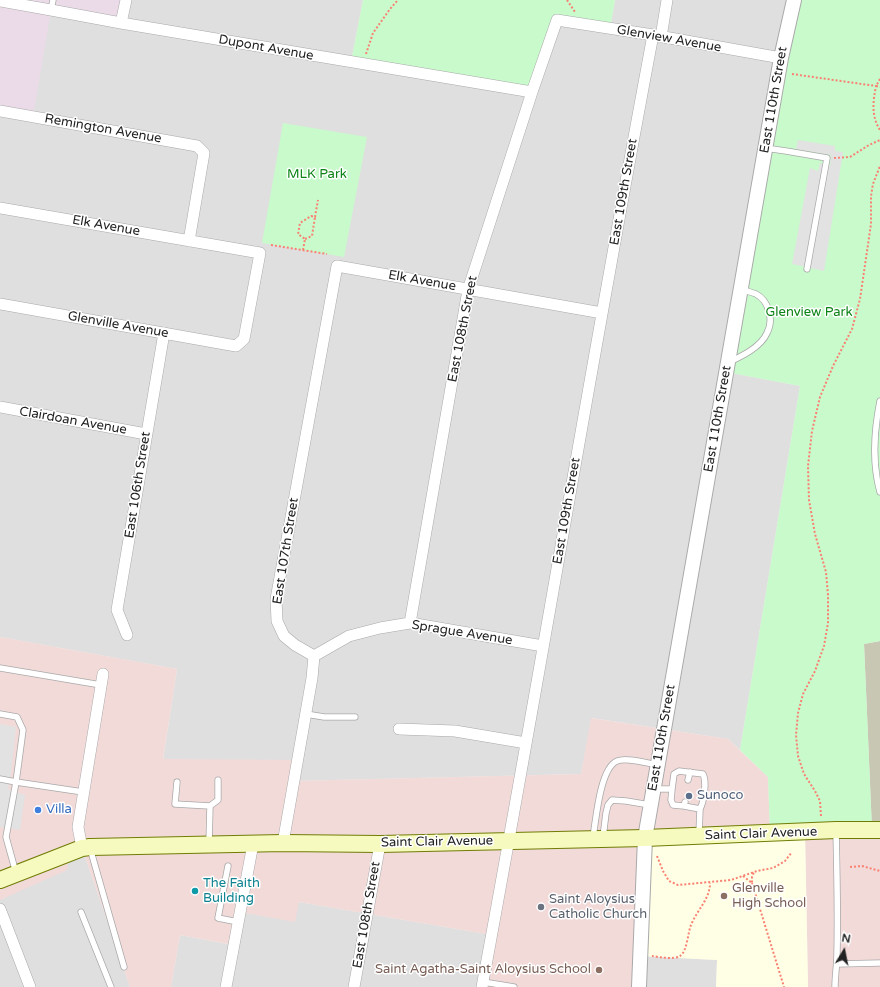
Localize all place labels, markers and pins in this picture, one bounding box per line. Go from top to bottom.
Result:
place label: Sunoco [697,788,743,804]
marker: Sunoco [684,791,694,801]
place label: Villa [46,802,72,818]
marker: Villa [33,805,43,815]
place label: The Faith Building [203,876,260,907]
place label: Glenville High School [732,881,806,912]
marker: The Faith Building [190,886,200,896]
marker: Glenville High School [719,891,729,901]
place label: Saint Aloysius Catholic Church [549,892,647,923]
marker: Saint Aloysius Catholic Church [536,902,546,912]
place label: Saint Agatha-Saint Aloysius School [375,962,591,978]
marker: Saint Agatha-Saint Aloysius School [594,965,604,975]

